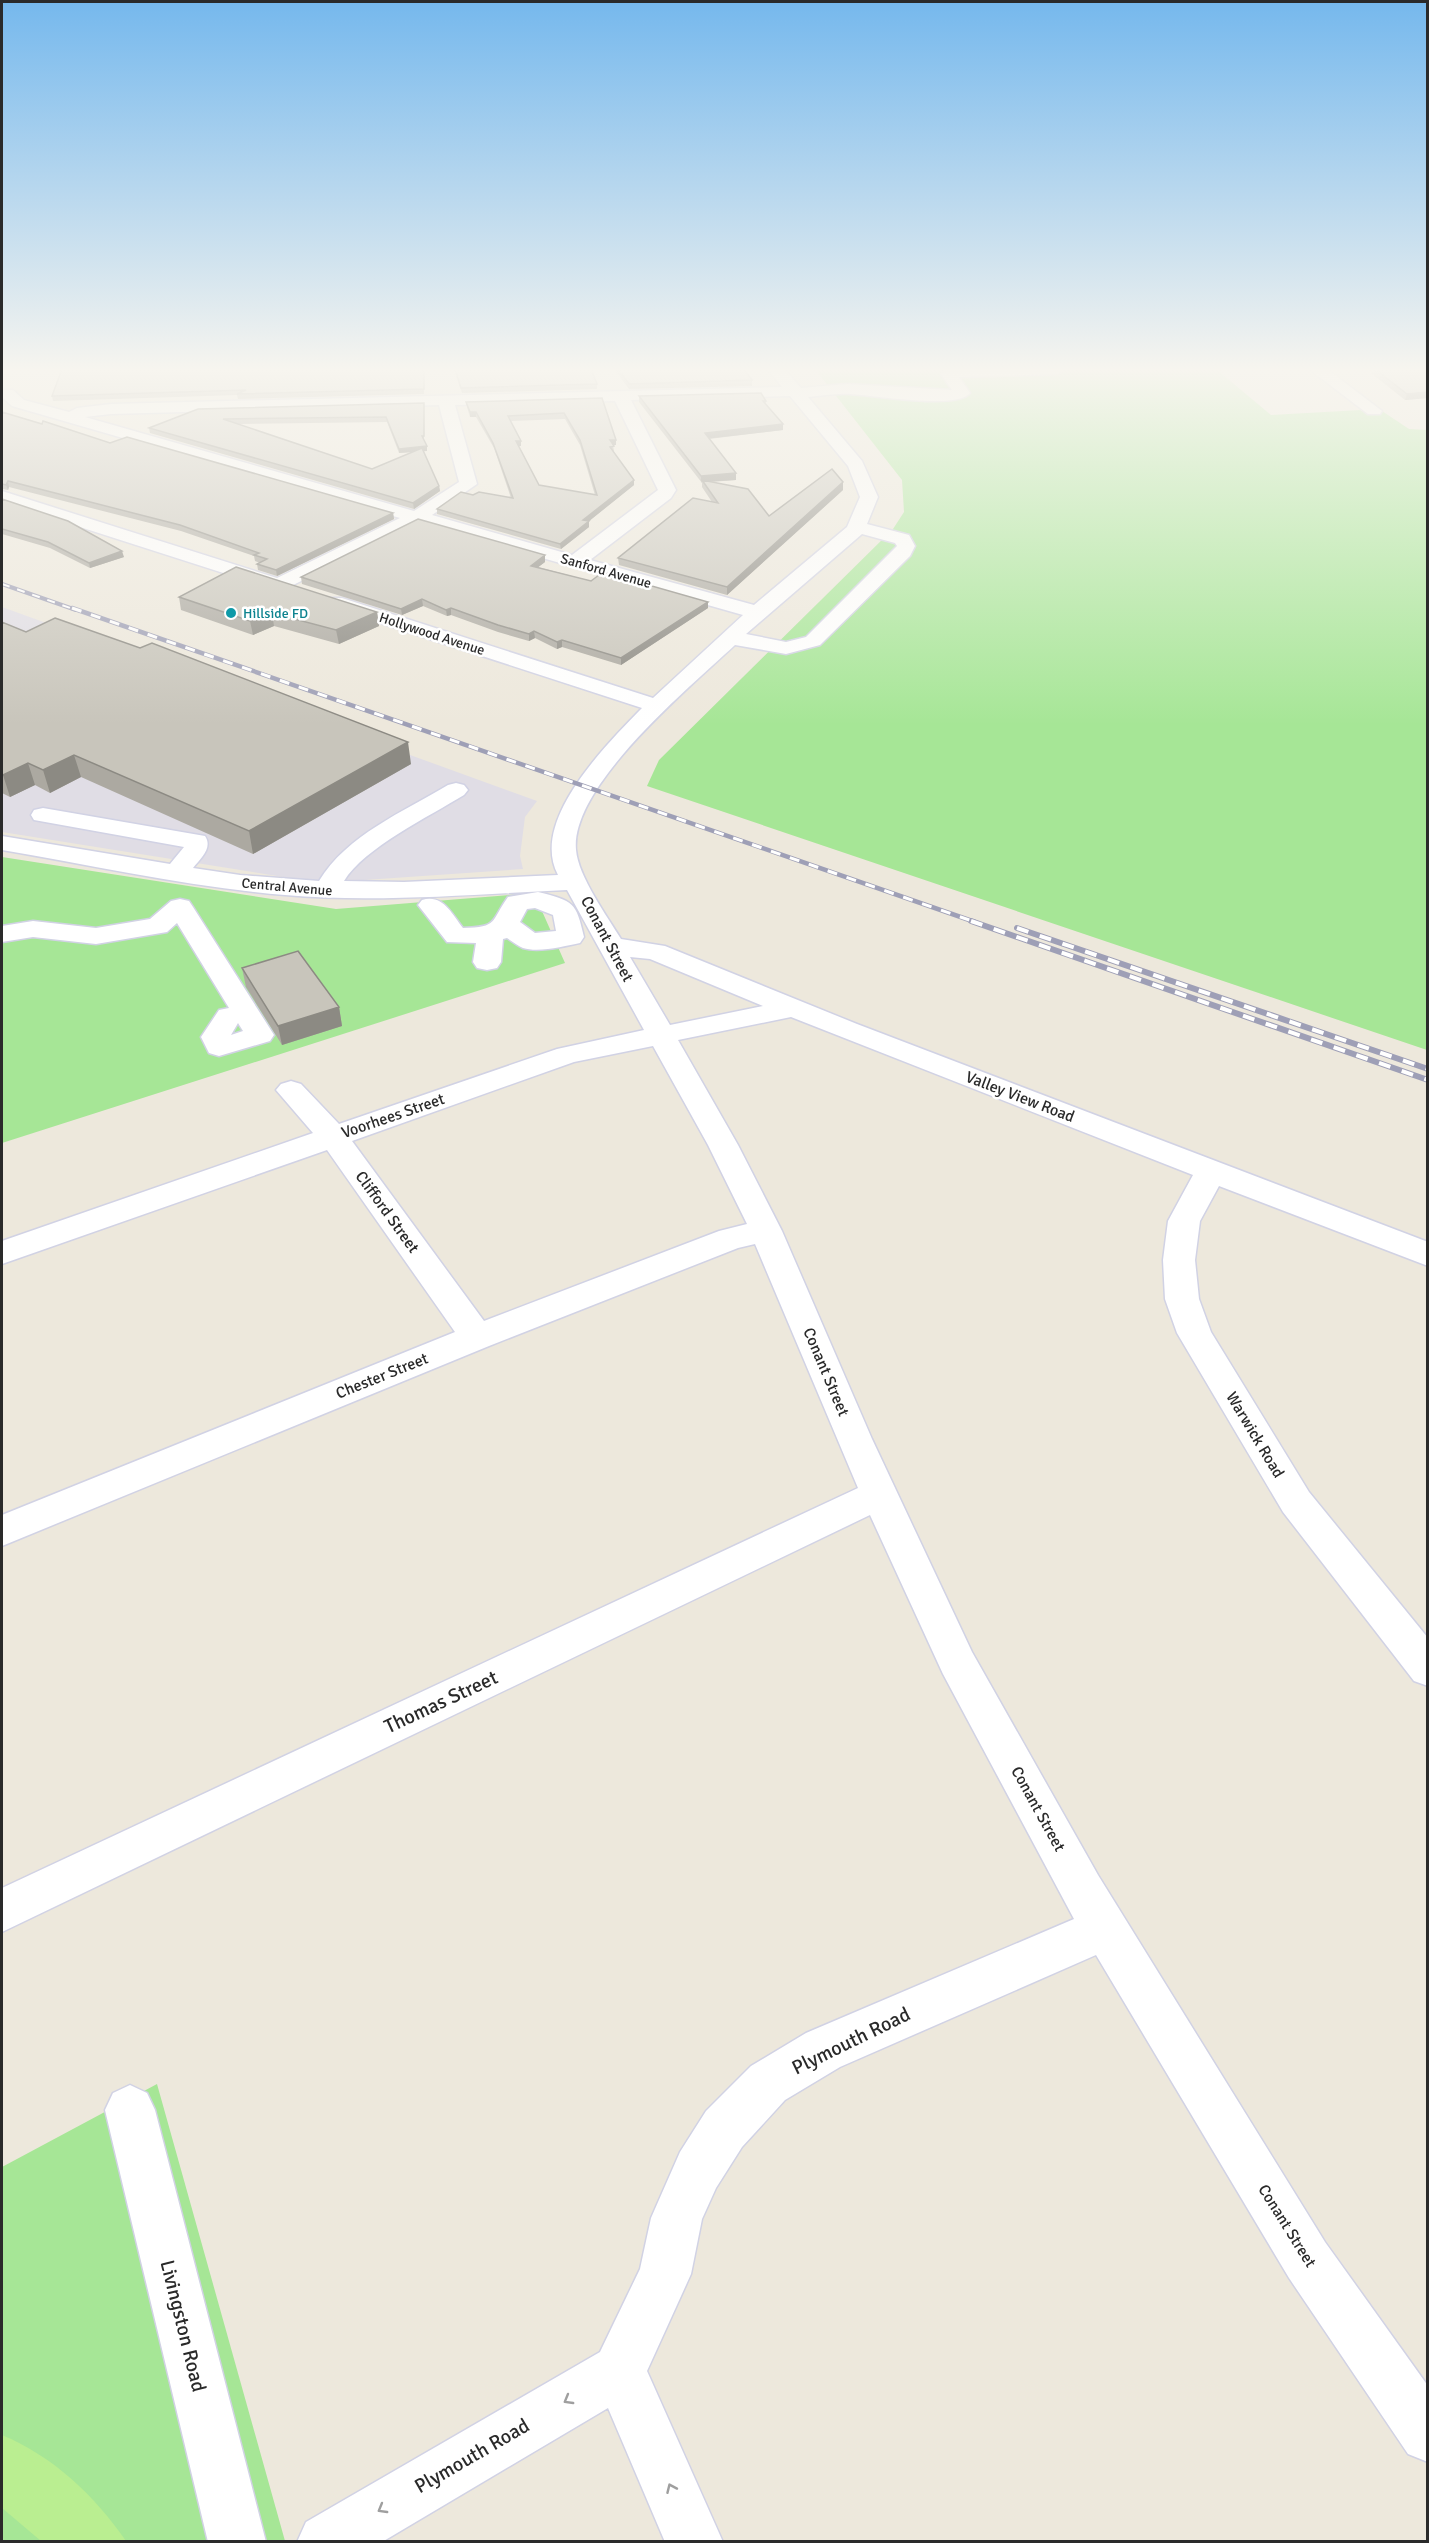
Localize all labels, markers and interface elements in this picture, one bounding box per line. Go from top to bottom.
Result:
street label: Sanford Avenue [559,550,653,592]
place label: Hillside FD [243,605,308,622]
marker: Hillside FD [224,606,238,620]
street label: Hollywood Avenue [377,609,487,659]
street label: Central Avenue [241,875,333,899]
street label: Conant Street [576,893,638,986]
street label: Valley View Road [963,1067,1077,1127]
street label: Voorhees Street [339,1089,448,1143]
street label: Clifford Street [351,1167,424,1257]
street label: Conant Street [798,1325,854,1420]
street label: Chester Street [333,1348,432,1404]
street label: Warwick Road [1222,1388,1288,1482]
street label: Thomas Street [380,1665,502,1739]
street label: Conant Street [1006,1763,1070,1855]
street label: Plymouth Road [788,2002,914,2080]
street label: Conant Street [1254,2181,1321,2272]
street label: Livingston Road [155,2257,211,2395]
one-way arrow [564,2393,574,2404]
street label: Plymouth Road [410,2413,534,2499]
one-way arrow [666,2483,678,2494]
one-way arrow [378,2502,388,2513]

